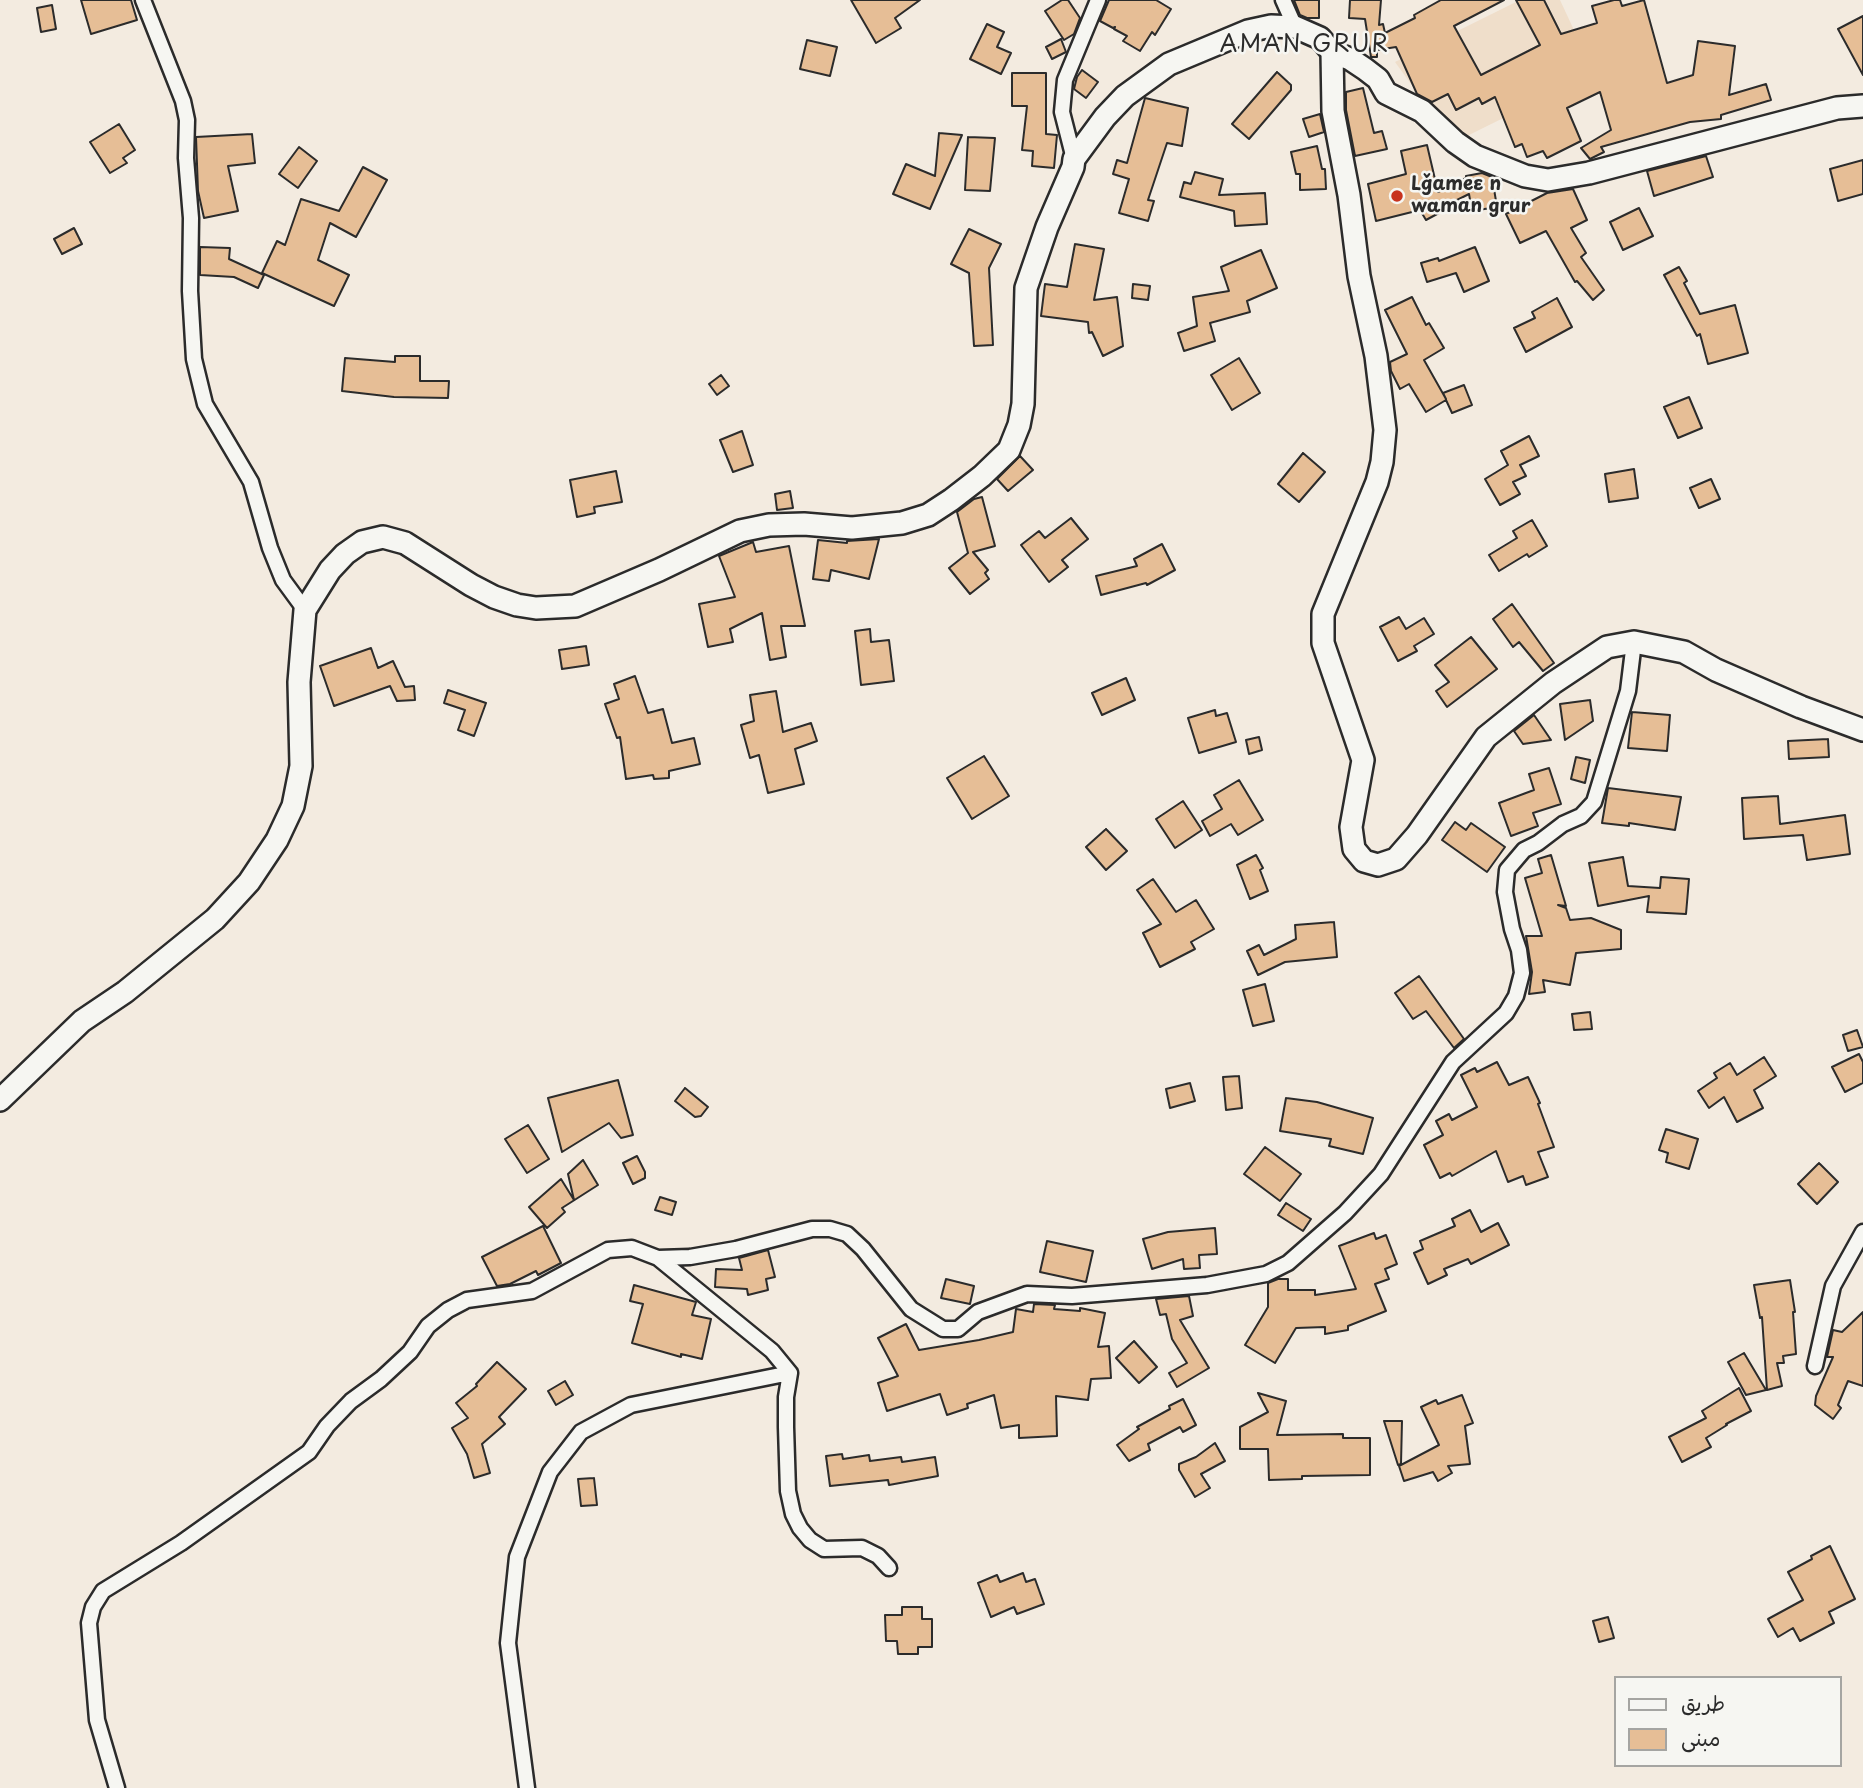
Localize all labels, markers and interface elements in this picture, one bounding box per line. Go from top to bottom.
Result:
district label: AMAN GRUR [1222,32,1388,60]
place label: Lǧameε n waman grur [1411,174,1530,218]
marker: Lǧameε n waman grur [1389,188,1405,204]
legend [1615,1676,1842,1767]
text: طريق [1681,1686,1725,1718]
text: مبنى [1681,1721,1720,1753]

